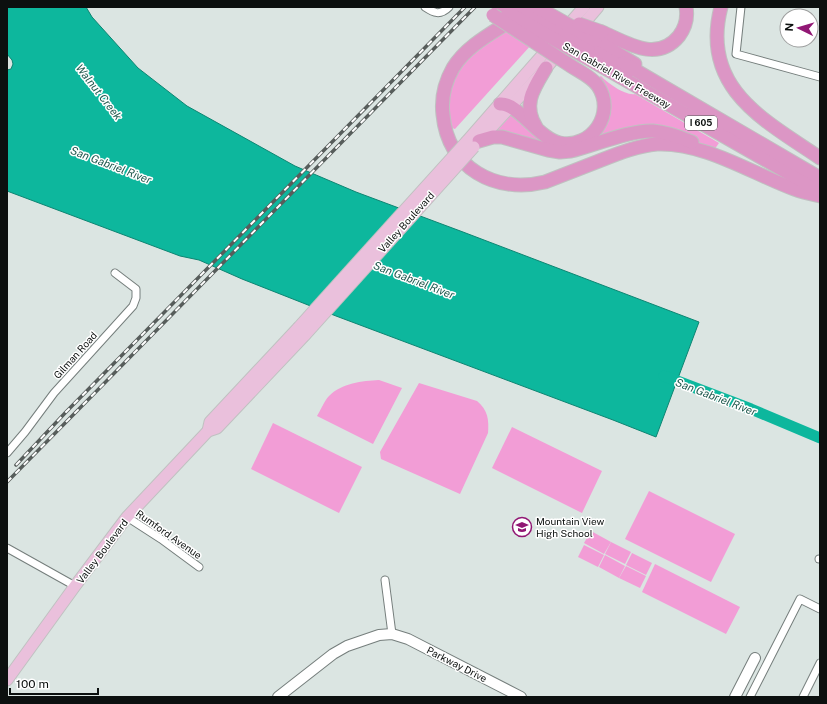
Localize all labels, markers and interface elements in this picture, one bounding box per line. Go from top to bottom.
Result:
north arrow [779,8,819,48]
text: N [783,22,795,32]
street label: San Gabriel River Freeway [561,39,674,111]
water label: Walnut Creek [74,62,124,122]
road number: I 605 [685,116,717,130]
water label: San Gabriel River [69,144,154,186]
street label: Valley Boulevard [376,189,436,255]
water label: San Gabriel River [372,259,457,301]
street label: Gilman Road [51,329,99,381]
water label: San Gabriel River [674,376,759,418]
street label: Rumford Avenue [134,507,204,561]
place label: Mountain View High School [536,515,605,539]
street label: Valley Boulevard [74,516,130,586]
school or university icon: Mountain View High School [511,516,533,538]
street label: Parkway Drive [425,644,490,685]
scale bar [10,670,98,696]
text: 100 m [16,677,49,691]

